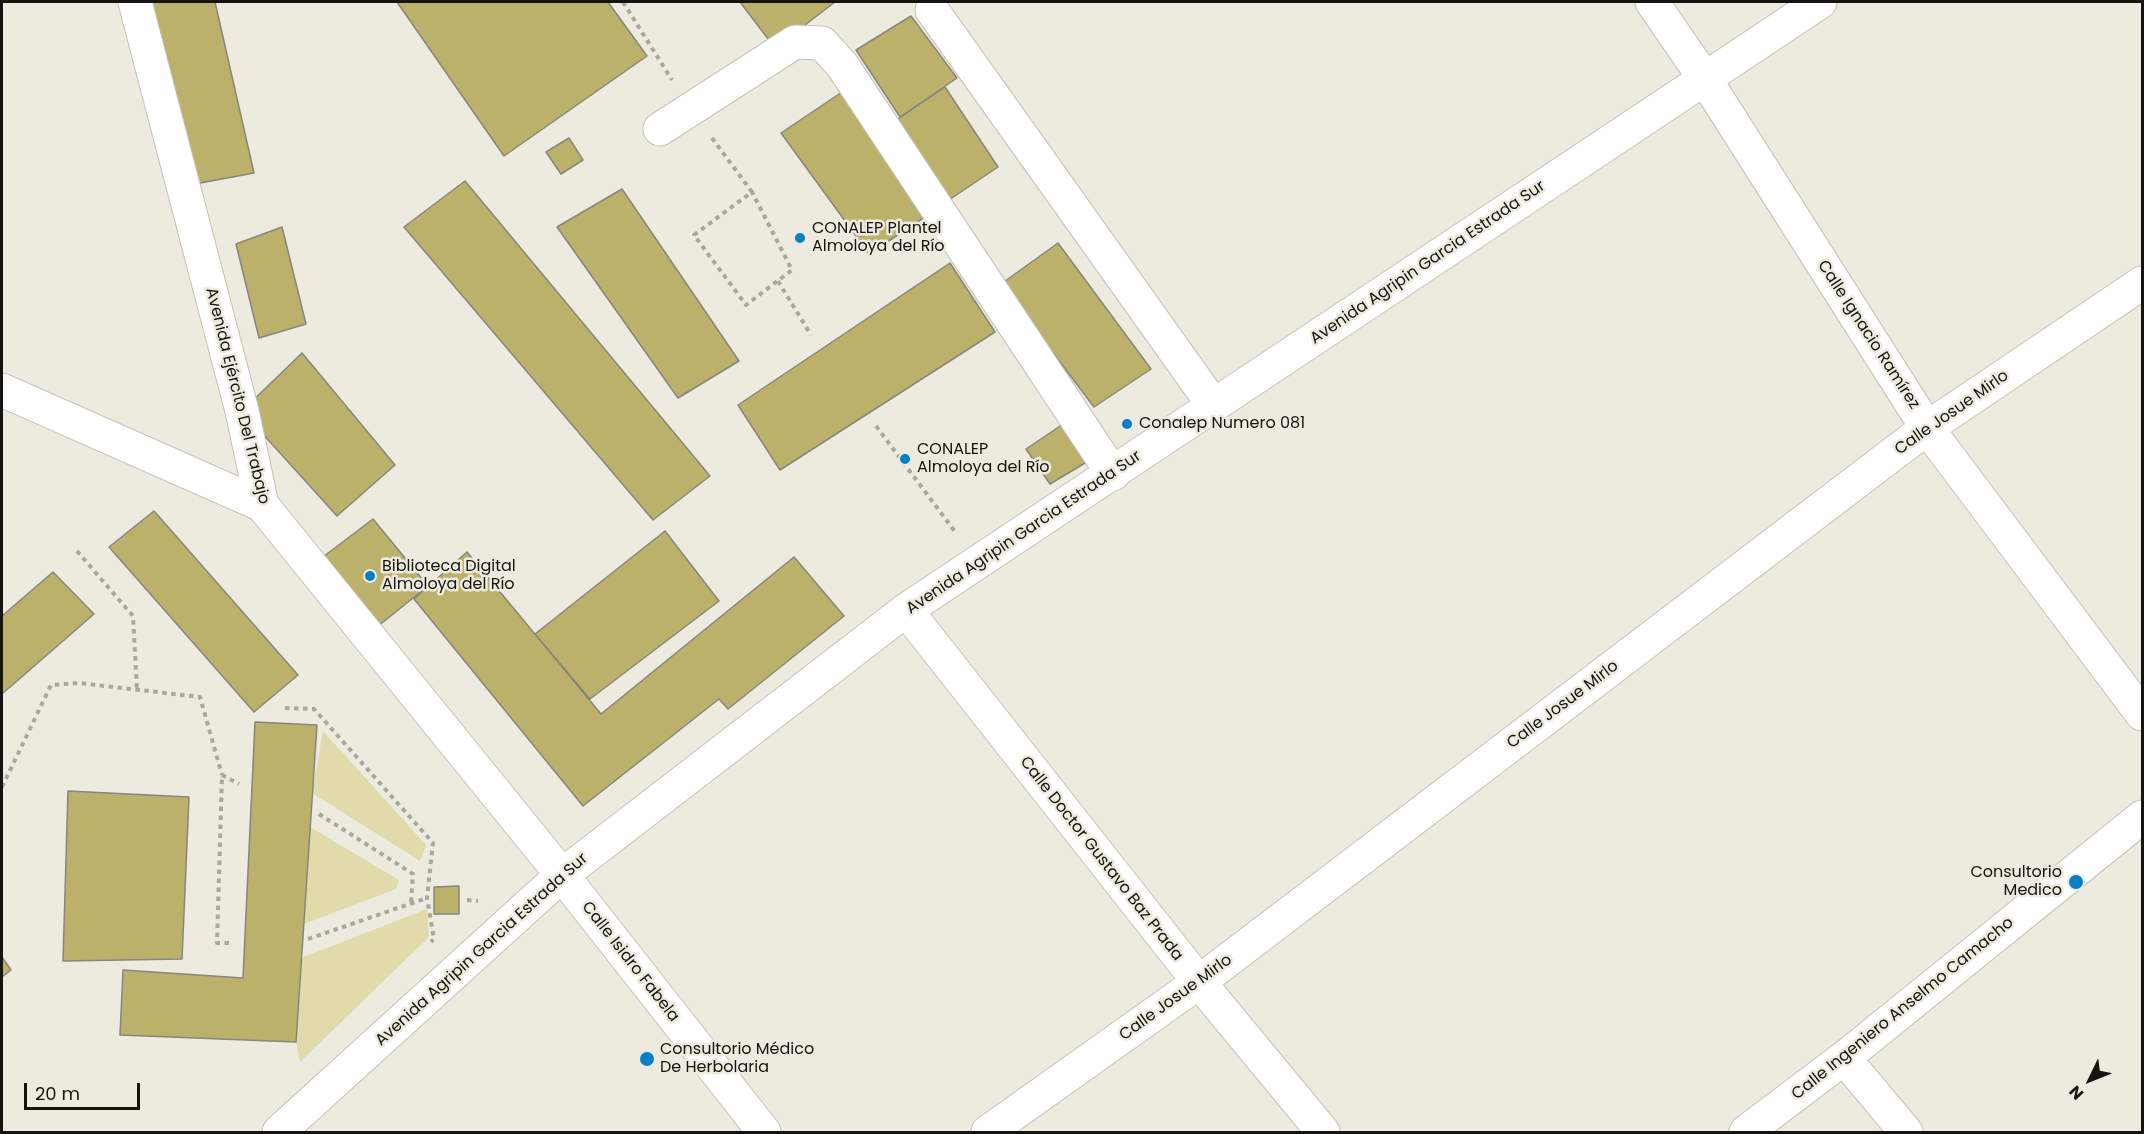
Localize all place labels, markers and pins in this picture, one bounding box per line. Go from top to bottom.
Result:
place label: CONALEP Plantel Almoloya del Río [812,219,945,257]
marker: CONALEP Plantel Almoloya del Río [793,231,807,245]
place label: Conalep Numero 081 [1139,414,1305,434]
marker: Conalep Numero 081 [1120,417,1134,431]
place label: CONALEP Almoloya del Río [917,440,1050,478]
marker: CONALEP Almoloya del Río [898,452,912,466]
place label: Biblioteca Digital Almoloya del Río [382,557,516,595]
marker: Biblioteca Digital Almoloya del Río [363,569,377,583]
place label: Consultorio Medico [1970,863,2062,901]
marker: Consultorio Medico [2067,873,2085,891]
place label: Consultorio Médico De Herbolaria [660,1040,814,1078]
marker: Consultorio Médico De Herbolaria [638,1050,656,1068]

